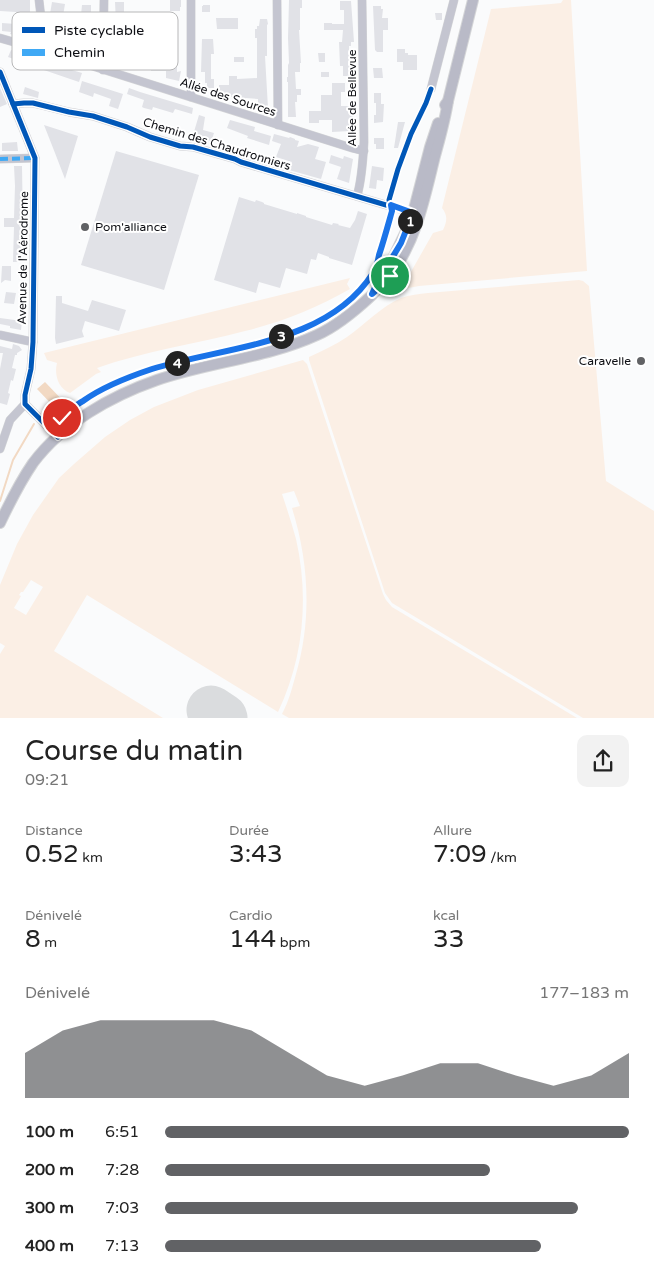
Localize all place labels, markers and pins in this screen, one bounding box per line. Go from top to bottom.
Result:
pin: 1 [398,208,422,234]
place label: Pom'alliance [95,220,167,234]
marker: Pom'alliance [79,221,91,233]
pin [369,255,411,297]
pin: 3 [268,324,294,348]
pin: 4 [164,350,190,376]
place label: Caravelle [579,354,631,368]
marker: Caravelle [635,355,647,367]
pin [41,397,83,439]

